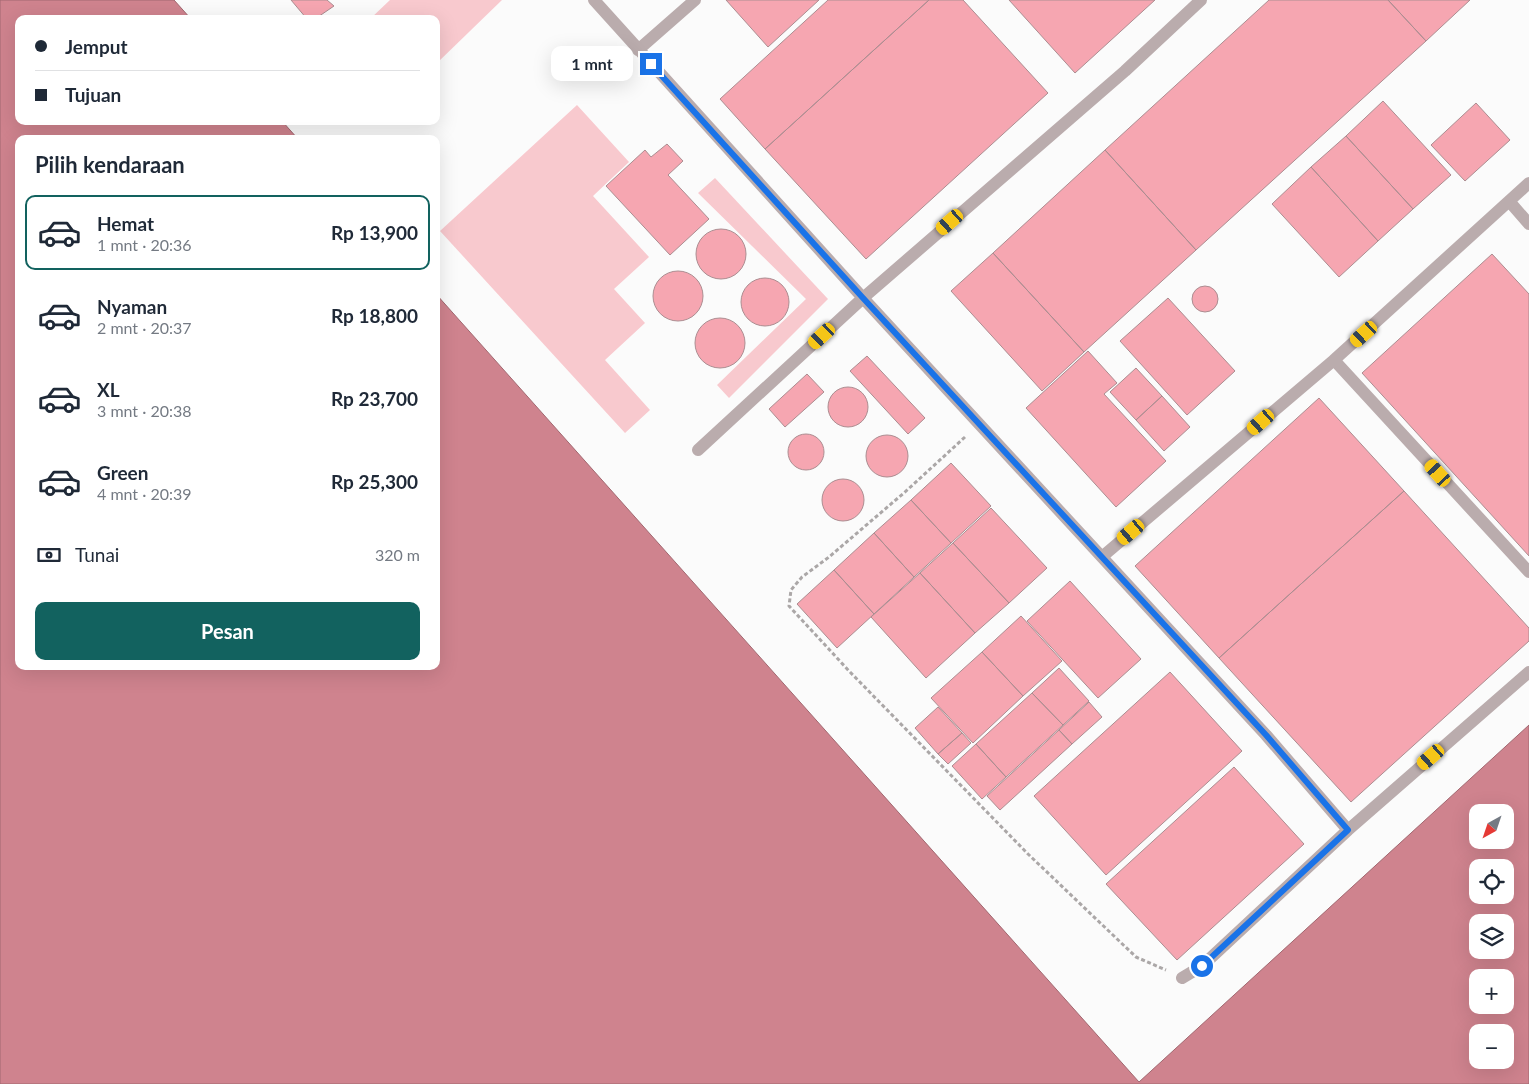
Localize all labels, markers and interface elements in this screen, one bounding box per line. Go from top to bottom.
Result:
text: Jemput [65,35,127,58]
callout: 1 mnt [551,46,634,82]
route end [640,53,662,75]
text: 1 mnt [571,54,613,73]
text: Tujuan [65,83,121,106]
text: Pilih kendaraan [35,151,185,178]
car [933,206,966,238]
icon: car [37,210,82,255]
text: Hemat [97,212,154,235]
text: Rp 13,900 [331,221,418,244]
text: 1 mnt · 20:36 [97,235,192,254]
icon: car [37,293,82,338]
text: Nyaman [97,295,167,318]
text: Rp 18,800 [331,304,418,327]
text: 2 mnt · 20:37 [97,318,192,337]
car [1347,318,1380,350]
car [805,320,838,352]
icon: car [37,376,82,421]
text: XL [97,378,120,401]
text: Rp 23,700 [331,387,418,410]
text: 3 mnt · 20:38 [97,401,192,420]
car [1244,406,1277,438]
car [1422,457,1453,489]
icon: car [37,459,82,504]
text: Green [97,461,148,484]
text: Rp 25,300 [331,470,418,493]
text: 4 mnt · 20:39 [97,484,192,503]
car [1114,517,1147,547]
icon: cash [35,541,63,569]
text: Tunai [75,543,119,566]
text: 320 m [375,545,420,564]
button: Pesan [35,602,420,660]
car [1414,741,1447,773]
north arrow [1469,804,1514,849]
map controls [1469,804,1514,1069]
button: locate [1469,859,1514,904]
button: layers [1469,914,1514,959]
route start [1191,955,1213,977]
button: + [1469,969,1514,1014]
button: − [1469,1024,1514,1069]

